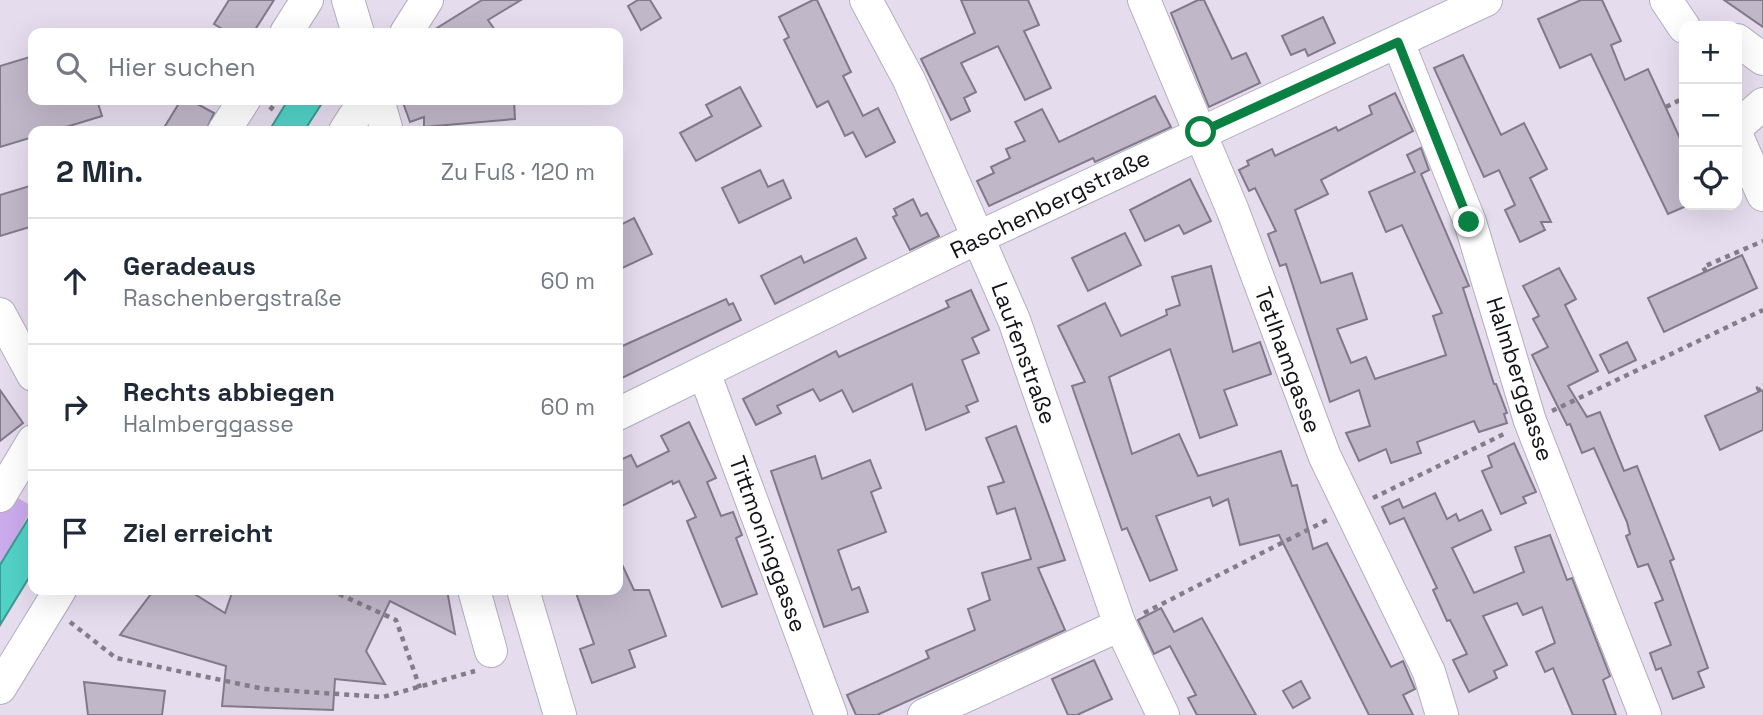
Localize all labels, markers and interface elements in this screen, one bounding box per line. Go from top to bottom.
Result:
map controls [1679,21,1742,210]
button: + [1679,21,1742,84]
search box [28,28,623,105]
icon: search [52,48,90,86]
text: Hier suchen [108,50,256,84]
button: − [1679,84,1742,147]
route start [1185,116,1216,147]
street label: Raschenbergstraße [945,143,1155,265]
button: locate [1679,147,1742,210]
text: 2 Min. [56,152,143,191]
text: Zu Fuß · 120 m [441,157,595,187]
route end [1453,206,1484,237]
text: Geradeaus [123,249,256,283]
icon: ahead [56,262,94,300]
text: 60 m [540,266,595,296]
street label: Laufenstraße [984,278,1064,428]
text: Raschenbergstraße [123,283,342,313]
street label: Tetlhamgasse [1248,283,1328,437]
street label: Halmberggasse [1479,293,1561,465]
text: Rechts abbiegen [123,375,335,409]
icon: right [56,388,94,426]
text: 60 m [540,392,595,422]
text: Halmberggasse [123,409,294,439]
street label: Tittmoninggasse [722,452,814,636]
icon: arrive [56,514,94,552]
text: Ziel erreicht [123,516,273,550]

